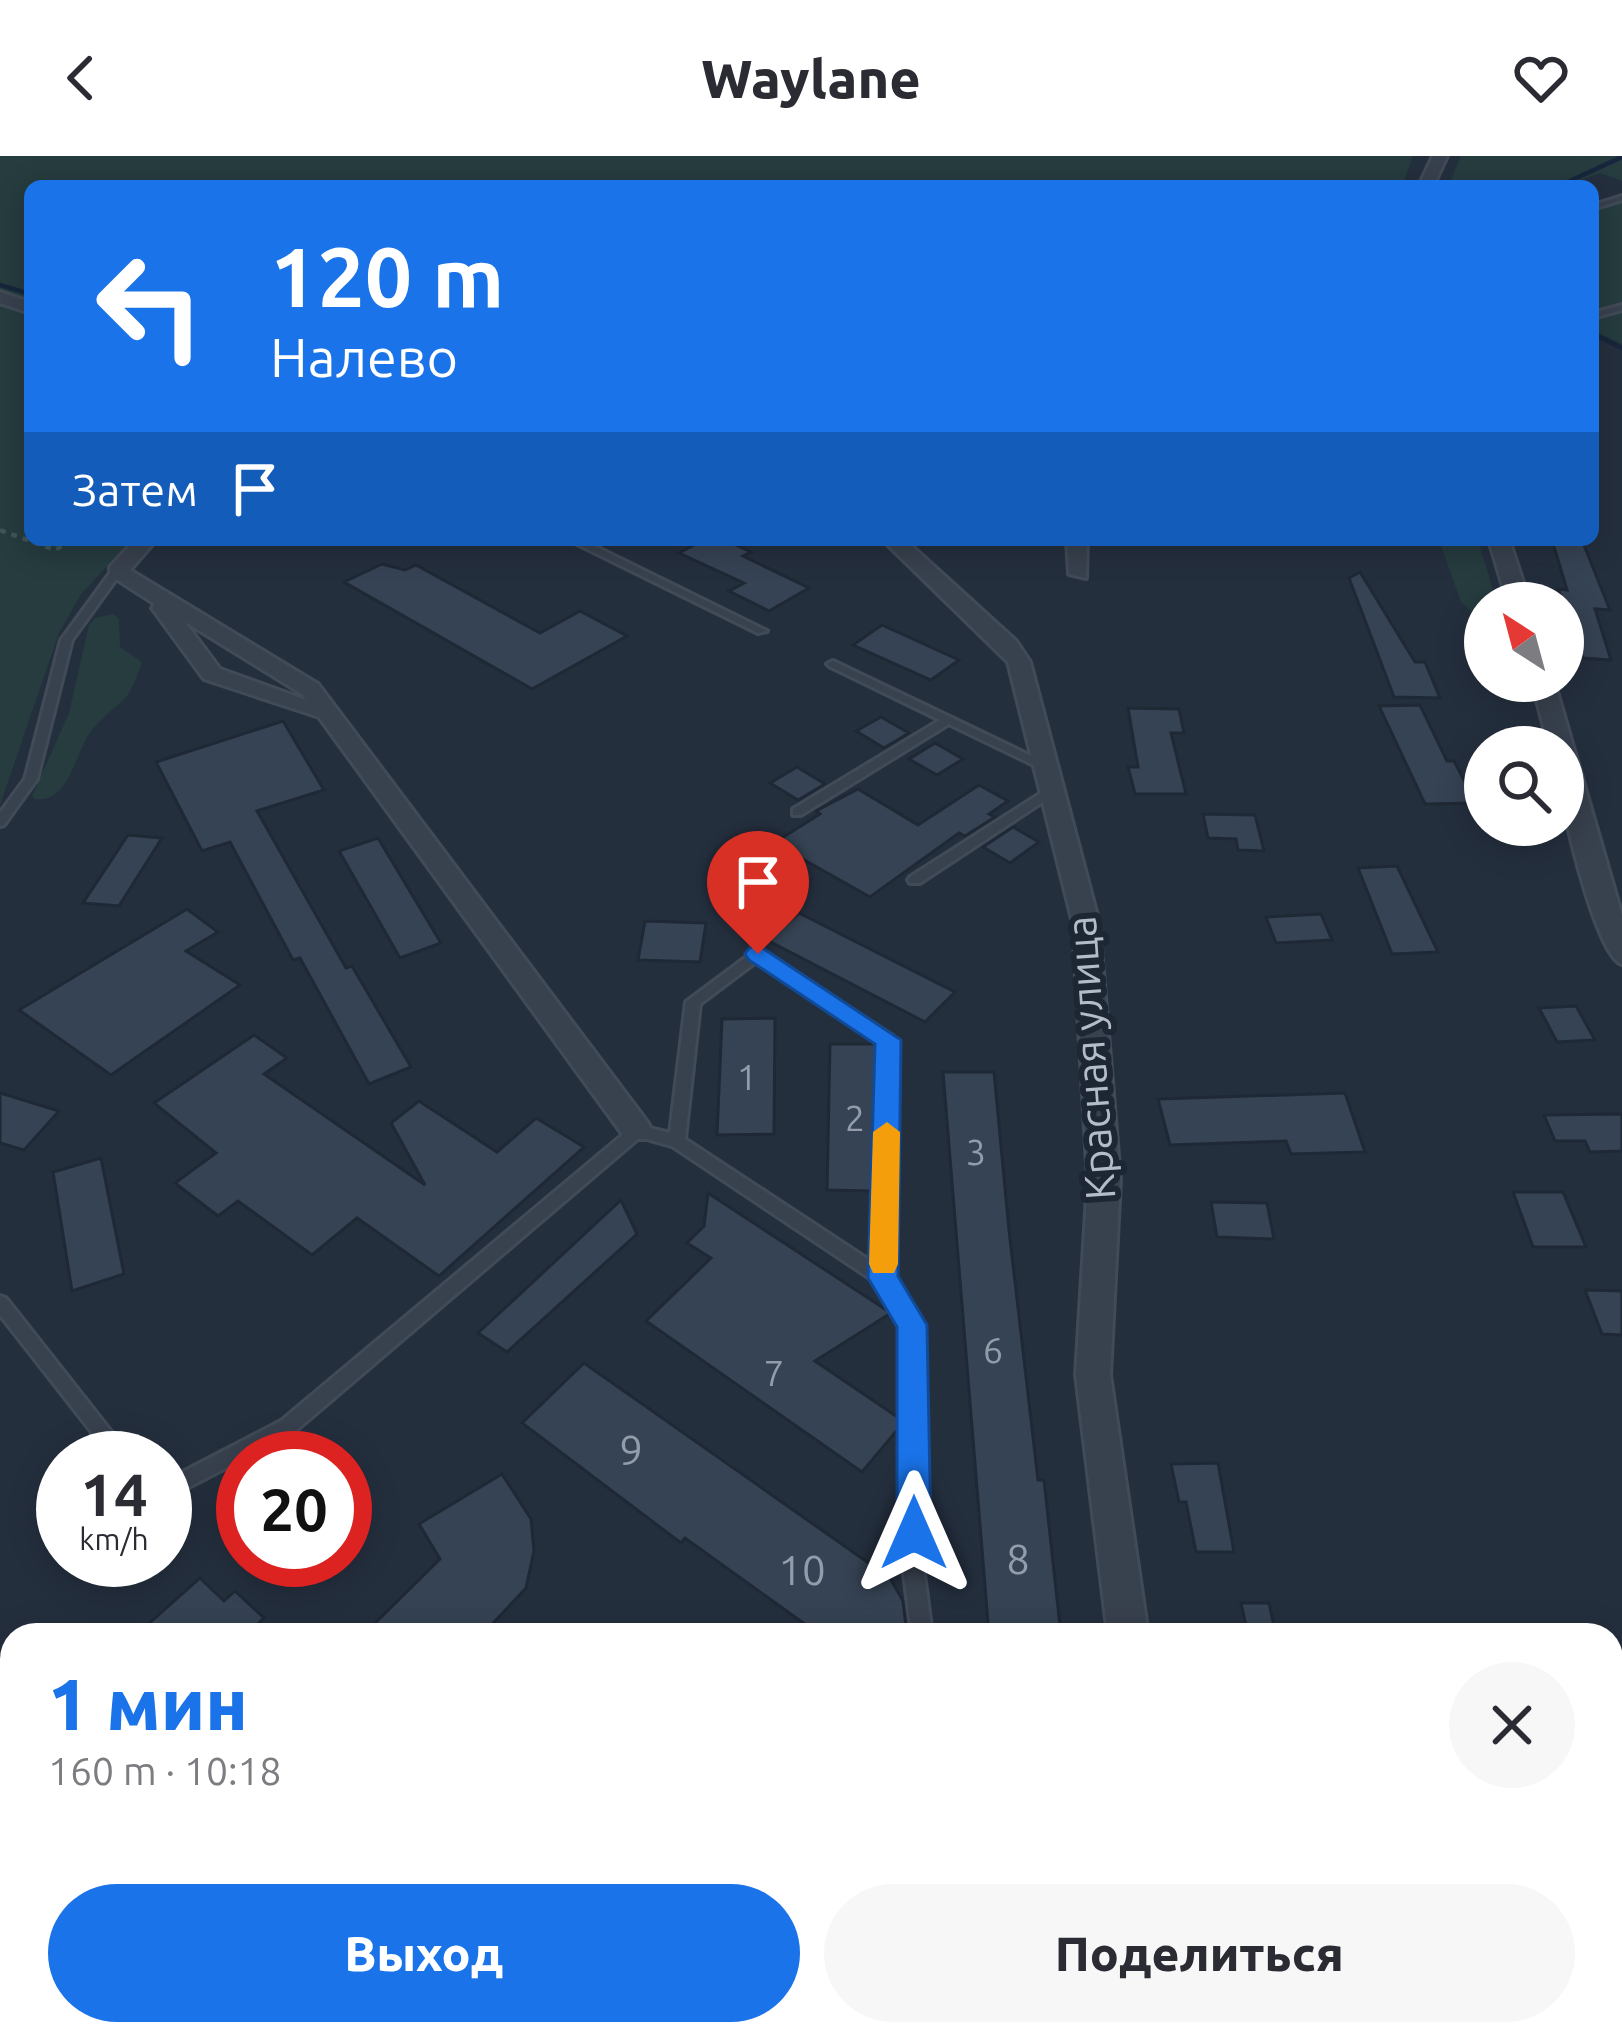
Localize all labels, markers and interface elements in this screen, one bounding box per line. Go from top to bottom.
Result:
icon: back [48,45,114,111]
icon: heart [1508,45,1574,111]
text: Waylane [701,48,921,108]
icon: left [72,228,228,384]
text: 120 m [270,229,504,323]
text: Налево [270,327,458,387]
icon: arrive [222,456,288,522]
text: Затем [72,464,198,515]
north arrow [1464,582,1584,702]
map controls [1464,582,1584,846]
button: search [1464,726,1584,846]
pin [707,831,809,954]
icon: arrive [725,849,791,915]
street label: Красная улица [1057,914,1123,1202]
house number: 1 [737,1056,757,1097]
house number: 2 [845,1097,865,1138]
house number: 3 [966,1131,986,1172]
house number: 6 [983,1329,1003,1370]
house number: 7 [764,1352,784,1393]
house number: 9 [619,1426,643,1473]
speed limit sign: 20 [216,1431,372,1587]
text: 14 [80,1460,148,1527]
position arrow [851,1470,977,1596]
text: km/h [79,1522,149,1556]
house number: 8 [1006,1535,1030,1582]
house number: 10 [778,1546,826,1593]
button: close [1449,1662,1575,1788]
text: 1 мин [48,1663,248,1744]
text: 160 m · 10:18 [48,1749,282,1792]
button: Выход [48,1884,800,2022]
button: Поделиться [824,1884,1575,2022]

